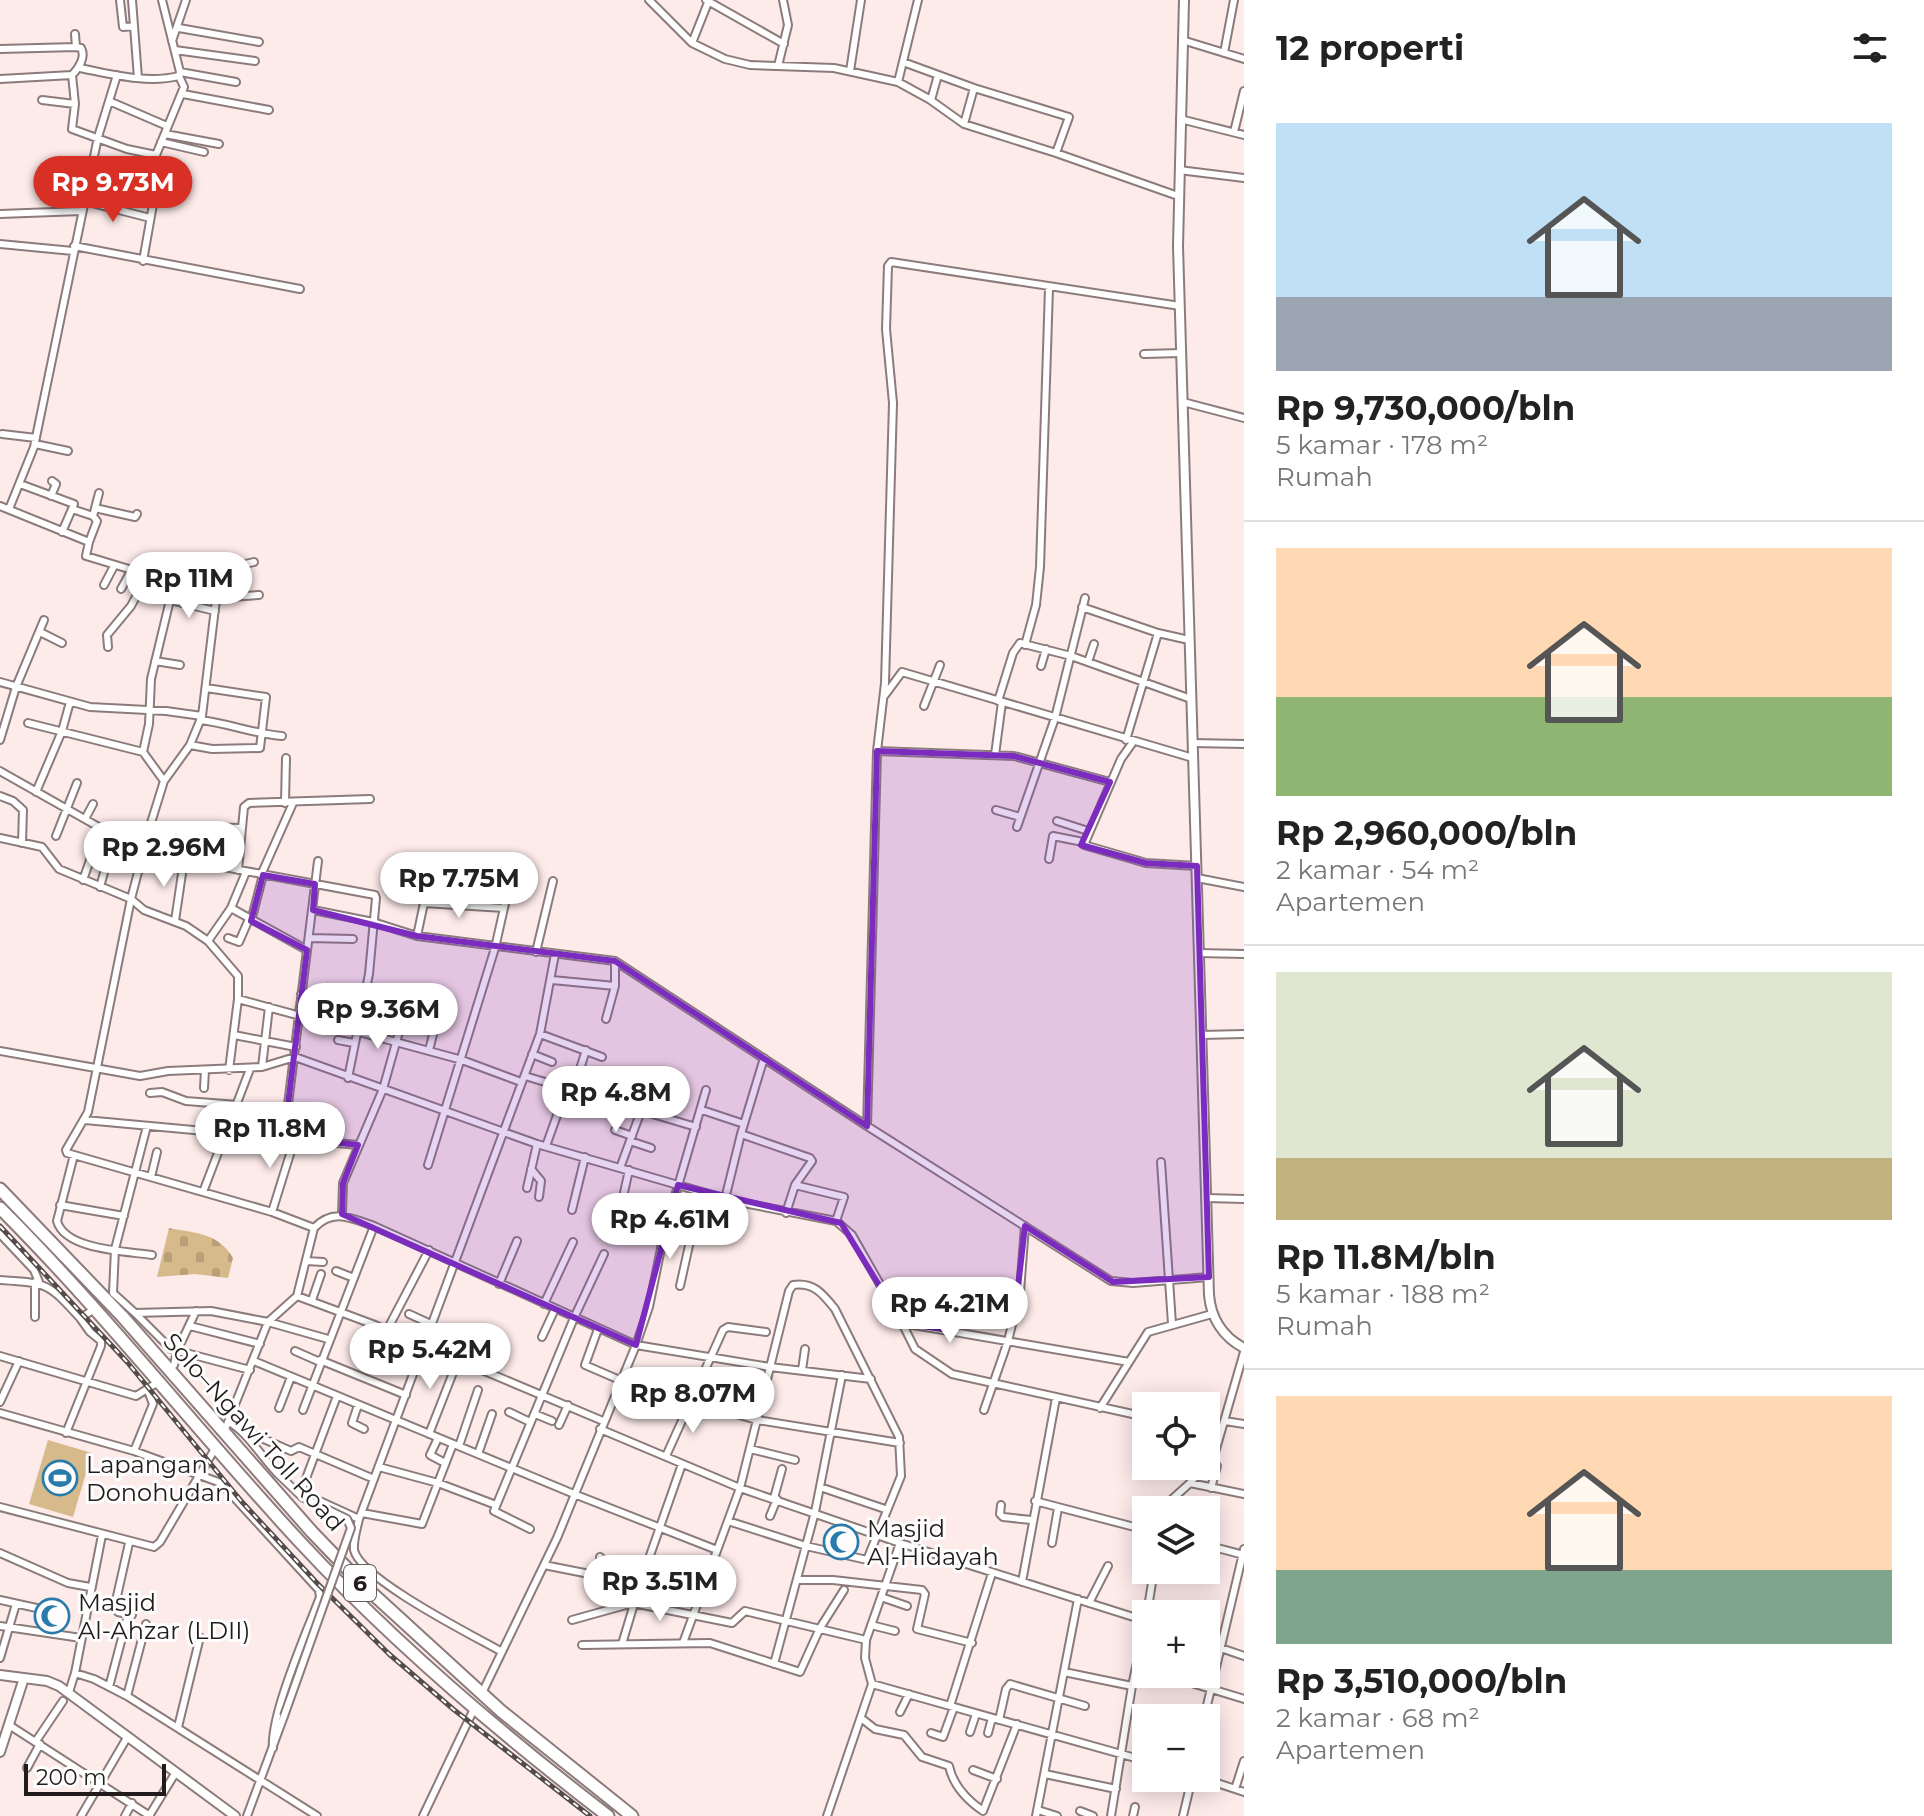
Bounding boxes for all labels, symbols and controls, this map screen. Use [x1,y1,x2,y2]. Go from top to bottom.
icon: filters [1848,26,1892,70]
text: 12 properti [1276,27,1464,69]
pin: Rp 9.73M [30,156,196,224]
text: Rp 9.73M [51,166,175,198]
icon: home [1512,175,1656,319]
text: Rp 9,730,000/bln [1276,387,1575,429]
text: 5 kamar · 178 m² [1276,429,1488,461]
text: Rumah [1276,461,1373,493]
pin: Rp 11M [124,552,254,620]
text: Rp 11M [144,562,234,594]
icon: home [1512,600,1656,744]
text: Rp 2,960,000/bln [1276,812,1577,854]
pin: Rp 2.96M [81,821,247,889]
text: Rp 2.96M [102,831,226,863]
pin: Rp 7.75M [376,852,542,920]
text: 2 kamar · 54 m² [1276,854,1479,886]
text: Rp 7.75M [398,862,520,894]
text: Apartemen [1276,886,1425,918]
pin: Rp 9.36M [295,983,461,1051]
text: Rp 9.36M [316,993,440,1025]
icon: home [1512,1024,1656,1168]
pin: Rp 4.8M [542,1066,690,1134]
text: Rp 4.8M [560,1076,672,1108]
pin: Rp 11.8M [187,1102,353,1170]
text: Rp 11.8M [213,1112,327,1144]
pin: Rp 4.61M [587,1193,753,1261]
text: Rp 4.61M [610,1203,730,1235]
text: Rp 11.8M/bln [1276,1236,1496,1278]
pin: Rp 4.21M [867,1277,1033,1345]
text: 5 kamar · 188 m² [1276,1278,1490,1310]
text: Rp 4.21M [890,1287,1010,1319]
text: Rumah [1276,1310,1373,1342]
pin: Rp 5.42M [347,1323,513,1391]
street label: Solo–Ngawi Toll Road [157,1327,351,1537]
text: Rp 5.42M [368,1333,492,1365]
pin: Rp 8.07M [610,1367,776,1435]
text: Rp 8.07M [630,1377,756,1409]
map controls [1132,1392,1220,1792]
button: locate [1132,1392,1220,1480]
icon: home [1512,1448,1656,1592]
place label: Lapangan Donohudan [86,1450,231,1507]
sports icon: Lapangan Donohudan [41,1459,79,1497]
button: layers [1132,1496,1220,1584]
place label: Masjid Al-Hidayah [867,1514,999,1571]
mosque icon: Masjid Al-Hidayah [822,1523,860,1561]
pin: Rp 3.51M [577,1555,743,1623]
road number: 6 [344,1565,376,1601]
text: Rp 3.51M [601,1565,719,1597]
place label: Masjid Al-Ahzar (LDII) [78,1588,251,1645]
mosque icon: Masjid Al-Ahzar (LDII) [33,1597,71,1635]
button: + [1132,1600,1220,1688]
text: Rp 3,510,000/bln [1276,1660,1567,1702]
text: 2 kamar · 68 m² [1276,1702,1480,1734]
button: − [1132,1704,1220,1792]
text: Apartemen [1276,1734,1425,1766]
scale bar [24,1760,166,1796]
text: 200 m [36,1764,107,1791]

